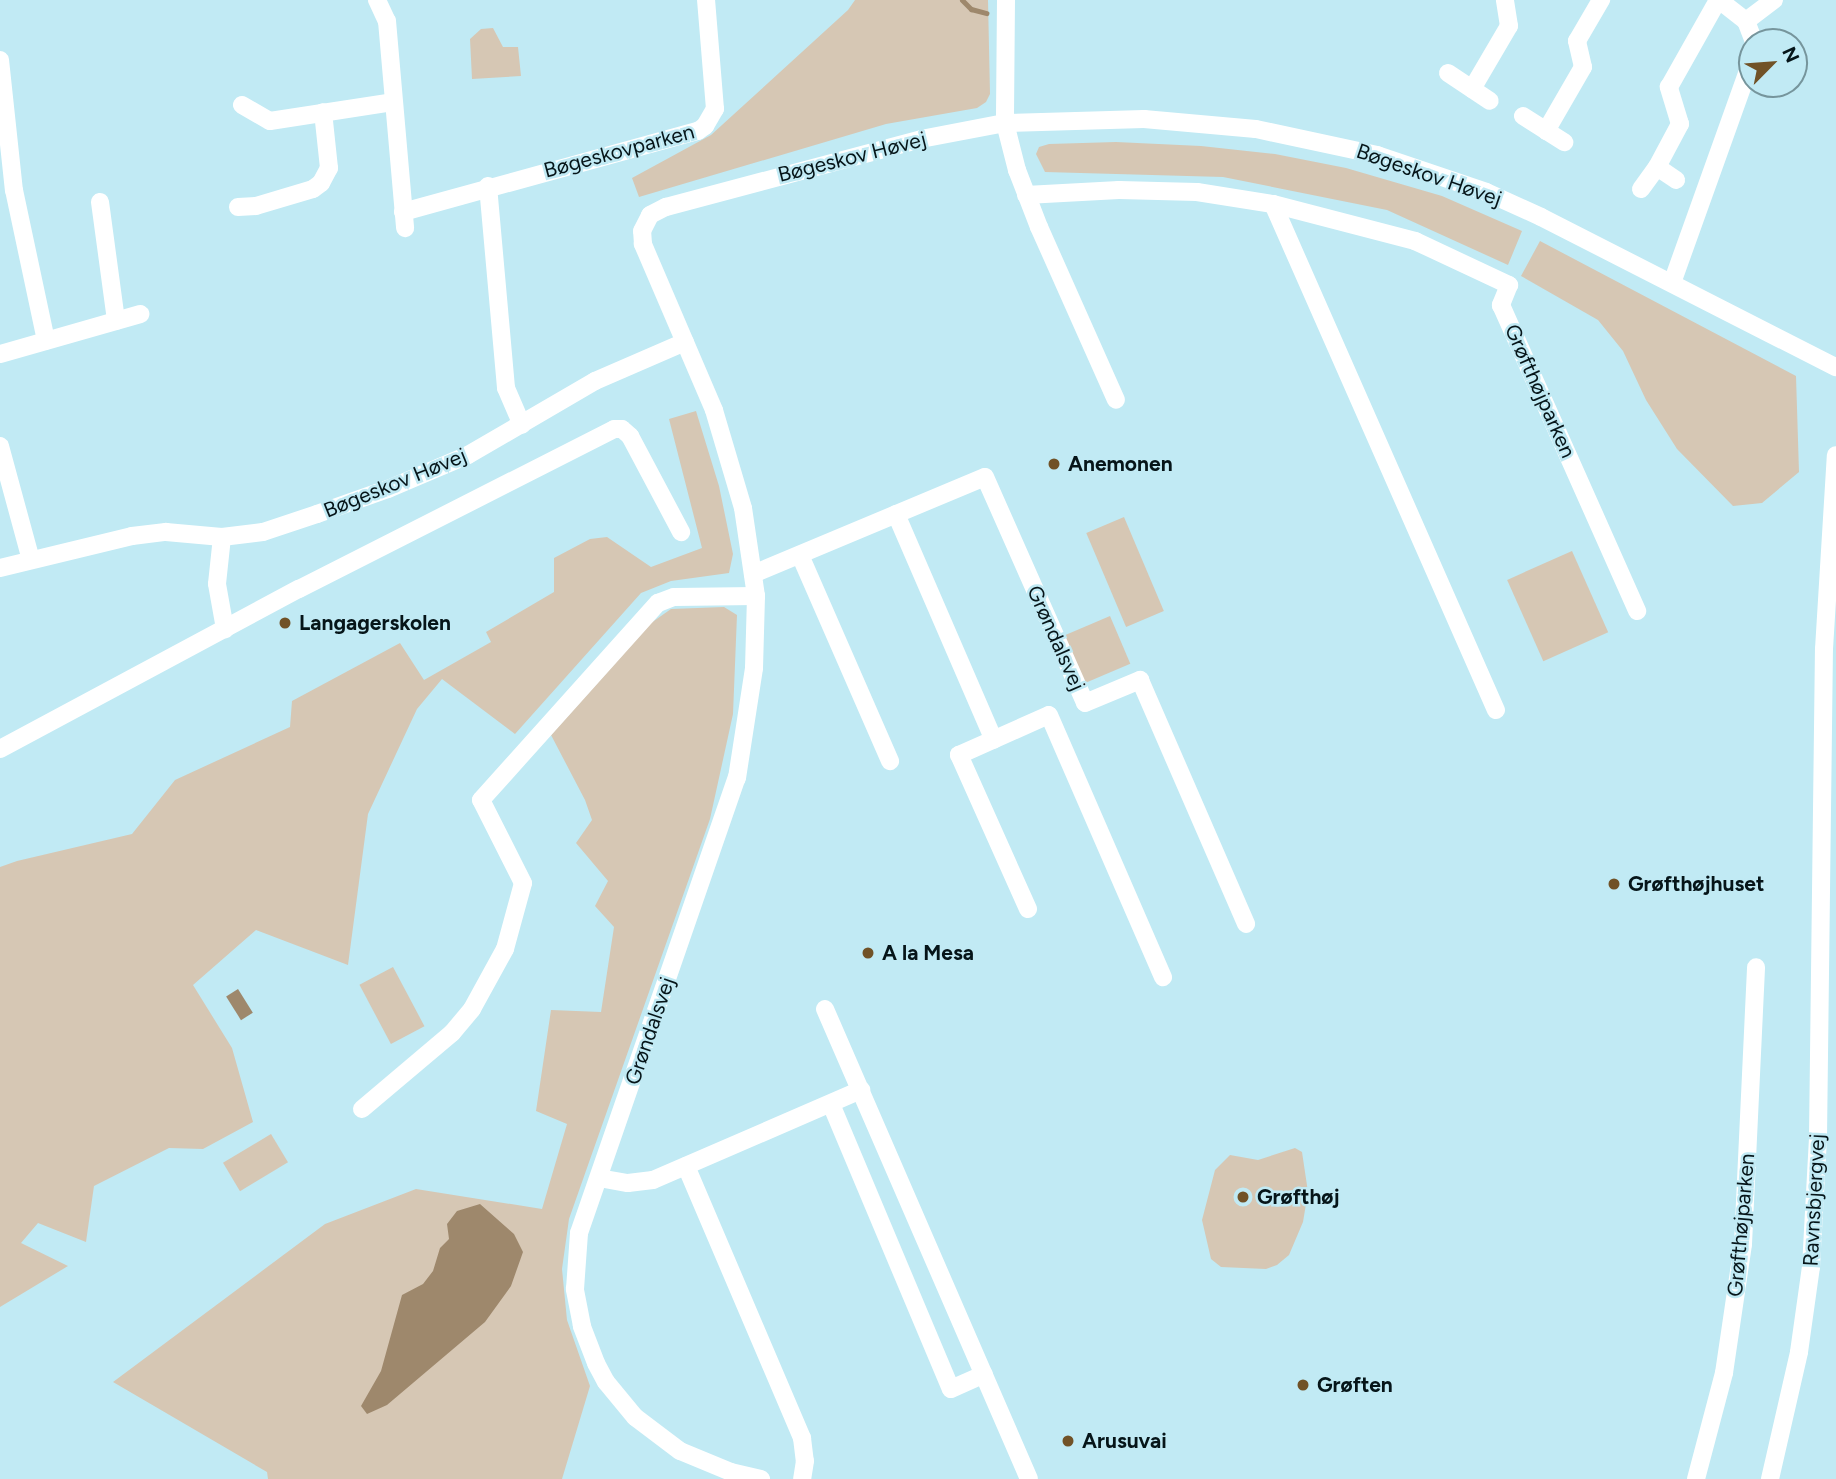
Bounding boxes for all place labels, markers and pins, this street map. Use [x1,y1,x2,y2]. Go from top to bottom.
place label: Anemonen [1068,451,1173,477]
marker: Anemonen [1046,456,1062,472]
place label: Langagerskolen [299,610,451,636]
marker: Langagerskolen [277,615,293,631]
place label: Grøfthøjhuset [1628,871,1764,897]
marker: Grøfthøjhuset [1606,876,1622,892]
place label: A la Mesa [882,940,974,966]
marker: A la Mesa [860,945,876,961]
place label: Grøfthøj [1257,1184,1340,1210]
marker: Grøfthøj [1235,1189,1251,1205]
place label: Grøften [1317,1372,1393,1398]
marker: Grøften [1295,1377,1311,1393]
place label: Arusuvai [1082,1428,1167,1454]
marker: Arusuvai [1060,1433,1076,1449]

